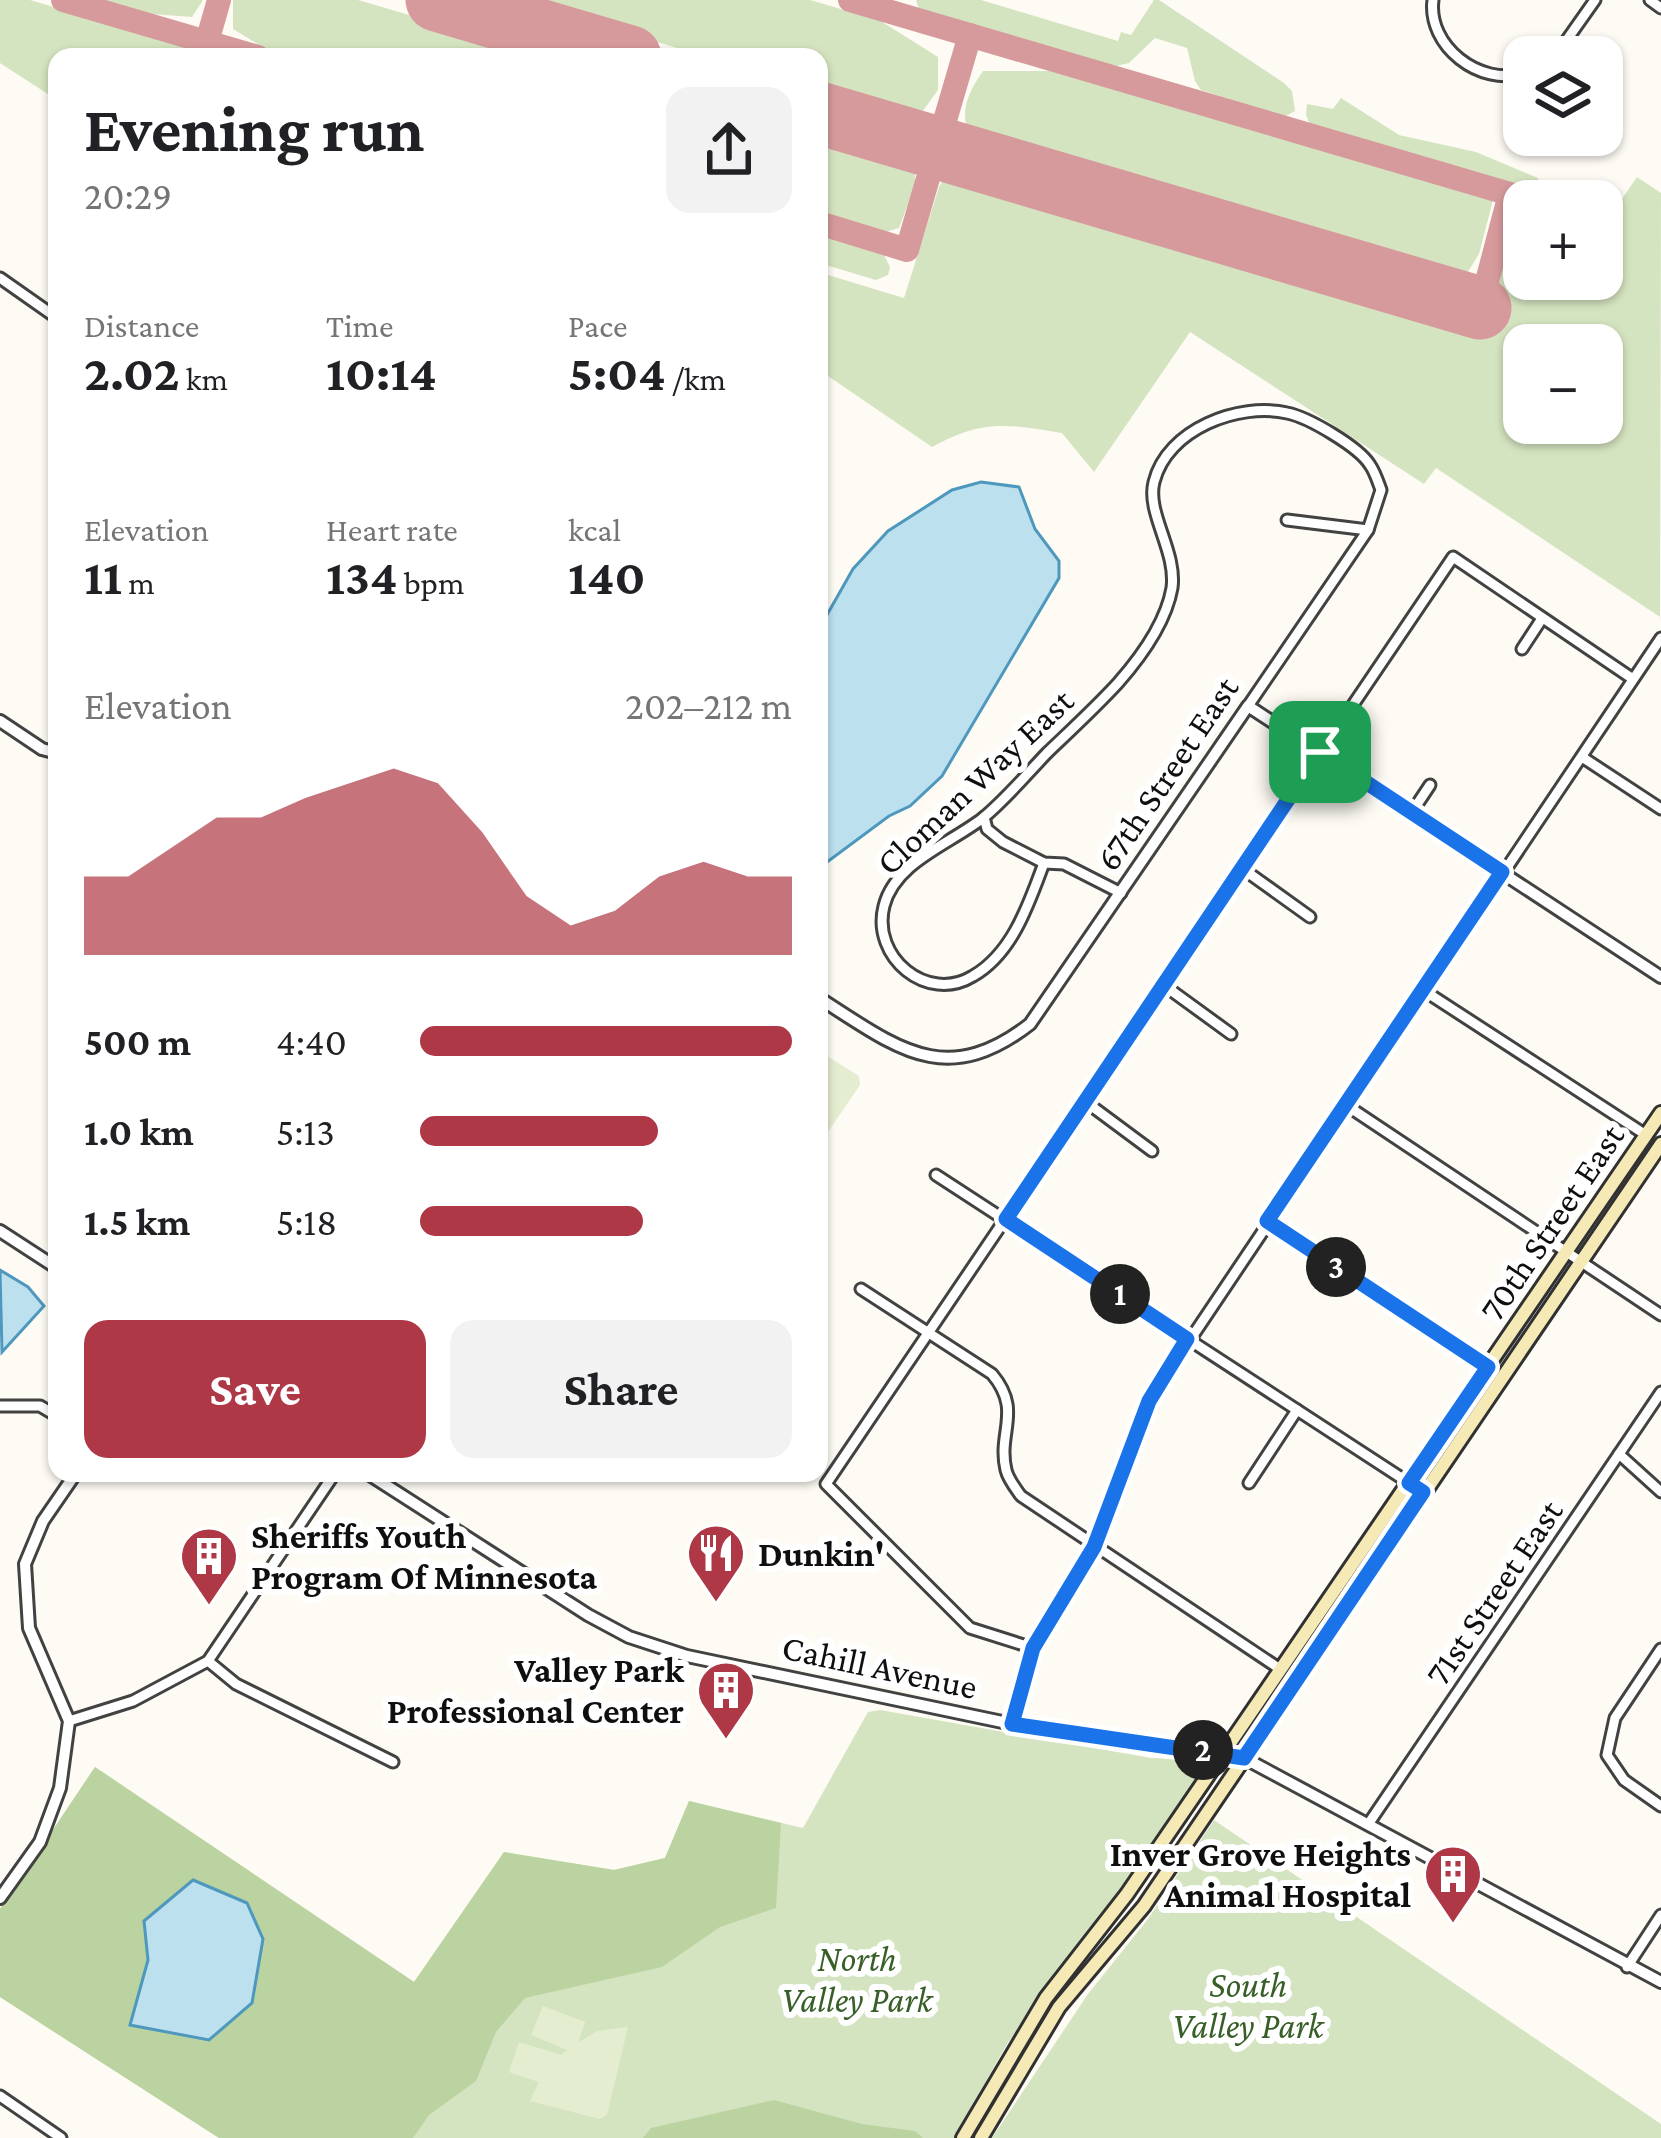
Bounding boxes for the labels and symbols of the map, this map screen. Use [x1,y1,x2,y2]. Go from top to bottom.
street label: 67th Street East [1087,668,1247,878]
street label: Cloman Way East [868,680,1082,883]
pin [1269,701,1371,803]
street label: 70th Street East [1472,1116,1633,1328]
pin: 3 [1306,1237,1366,1297]
pin: 1 [1090,1264,1150,1324]
street label: 71st Street East [1417,1491,1571,1693]
place label: Sheriffs Youth Program Of Minnesota [251,1516,597,1597]
restaurant icon: Dunkin' [685,1522,747,1604]
building icon: Sheriffs Youth Program Of Minnesota [178,1525,240,1607]
place label: Dunkin' [758,1534,885,1574]
street label: Cahill Avenue [779,1627,981,1707]
place label: Valley Park Professional Center [387,1650,684,1731]
building icon: Valley Park Professional Center [695,1659,757,1741]
pin: 2 [1173,1720,1233,1780]
place label: Inver Grove Heights Animal Hospital [1110,1834,1411,1915]
building icon: Inver Grove Heights Animal Hospital [1422,1843,1484,1925]
park label: North Valley Park [781,1939,934,2020]
park label: South Valley Park [1172,1965,1325,2046]

